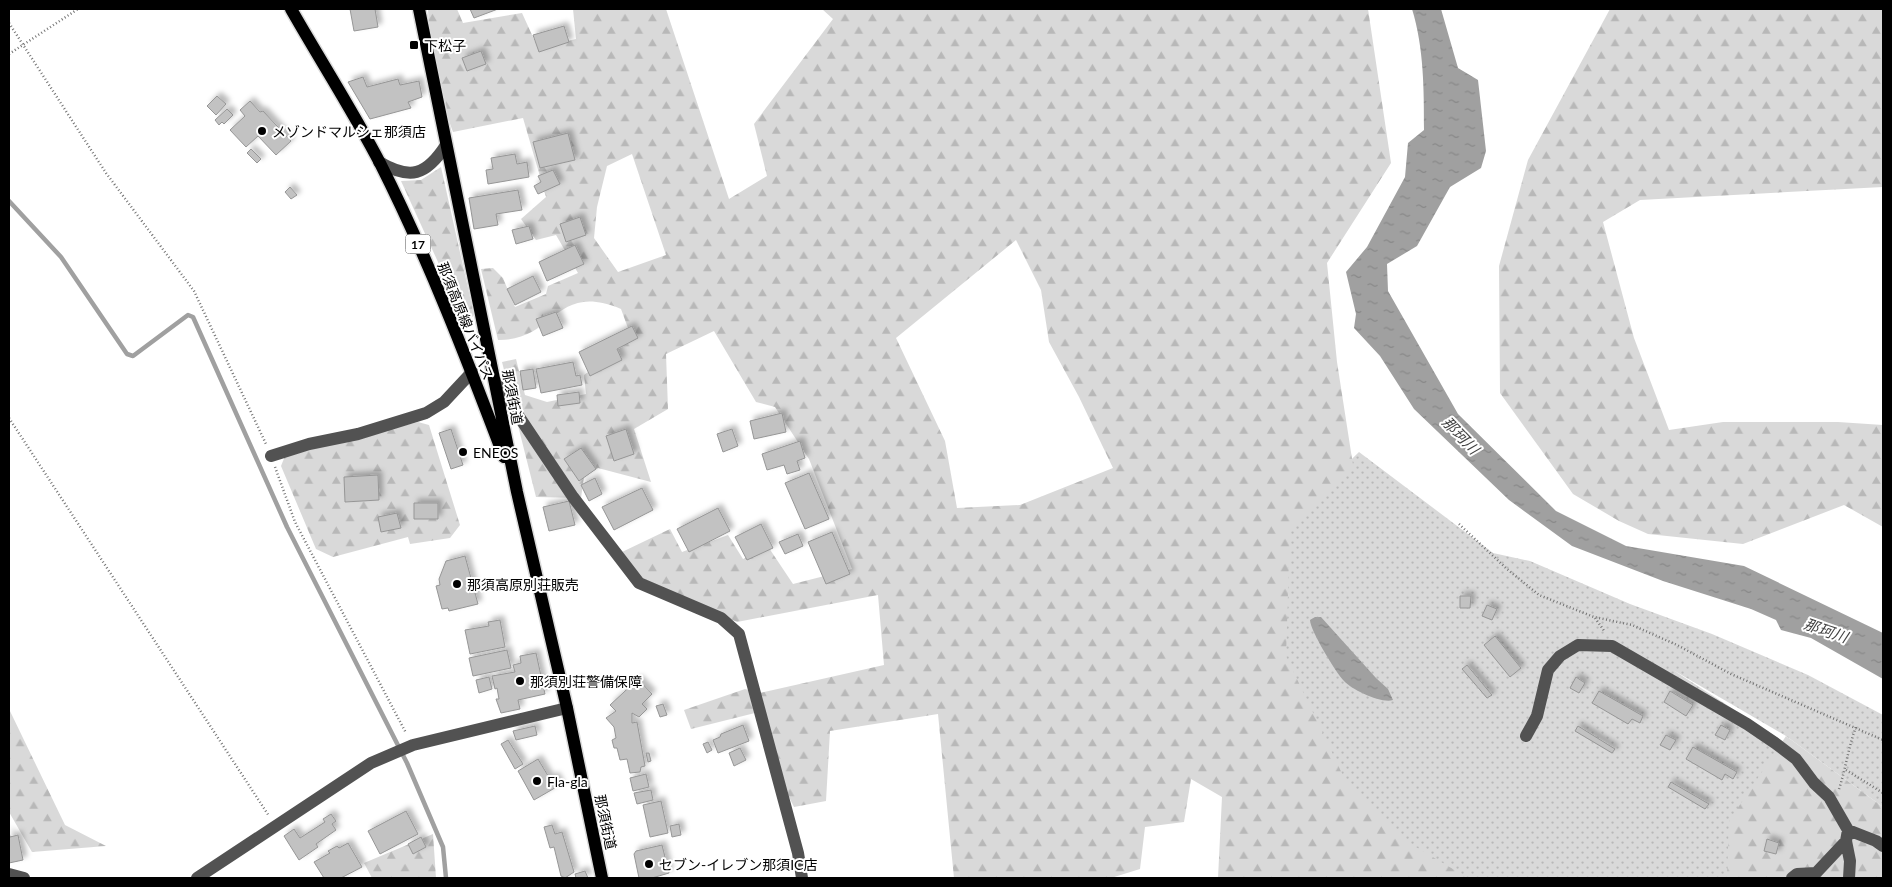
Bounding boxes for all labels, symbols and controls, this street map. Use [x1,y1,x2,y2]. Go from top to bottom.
place label: 下松子 [424,37,466,54]
marker: 下松子 [408,39,420,51]
place label: メゾンドマルシェ那須店 [272,123,426,140]
marker: メゾンドマルシェ那須店 [256,125,268,137]
road number: 17 [406,234,430,253]
street label: 那須高原線バイパス [435,260,497,382]
street label: 那須街道 [499,368,527,426]
water label: 那珂川 [1439,413,1484,459]
place label: ENEOS [473,444,518,461]
marker: ENEOS [457,446,469,458]
place label: 那須高原別荘販売 [467,576,579,593]
marker: 那須高原別荘販売 [451,578,463,590]
water label: 那珂川 [1802,614,1852,646]
place label: 那須別荘警備保障 [530,673,642,690]
marker: 那須別荘警備保障 [514,675,526,687]
place label: Fla-gla [547,773,588,790]
marker: Fla-gla [531,775,543,787]
street label: 那須街道 [592,793,620,851]
place label: セブン-イレブン那須IC店 [659,856,817,873]
marker: セブン-イレブン那須IC店 [643,858,655,870]

